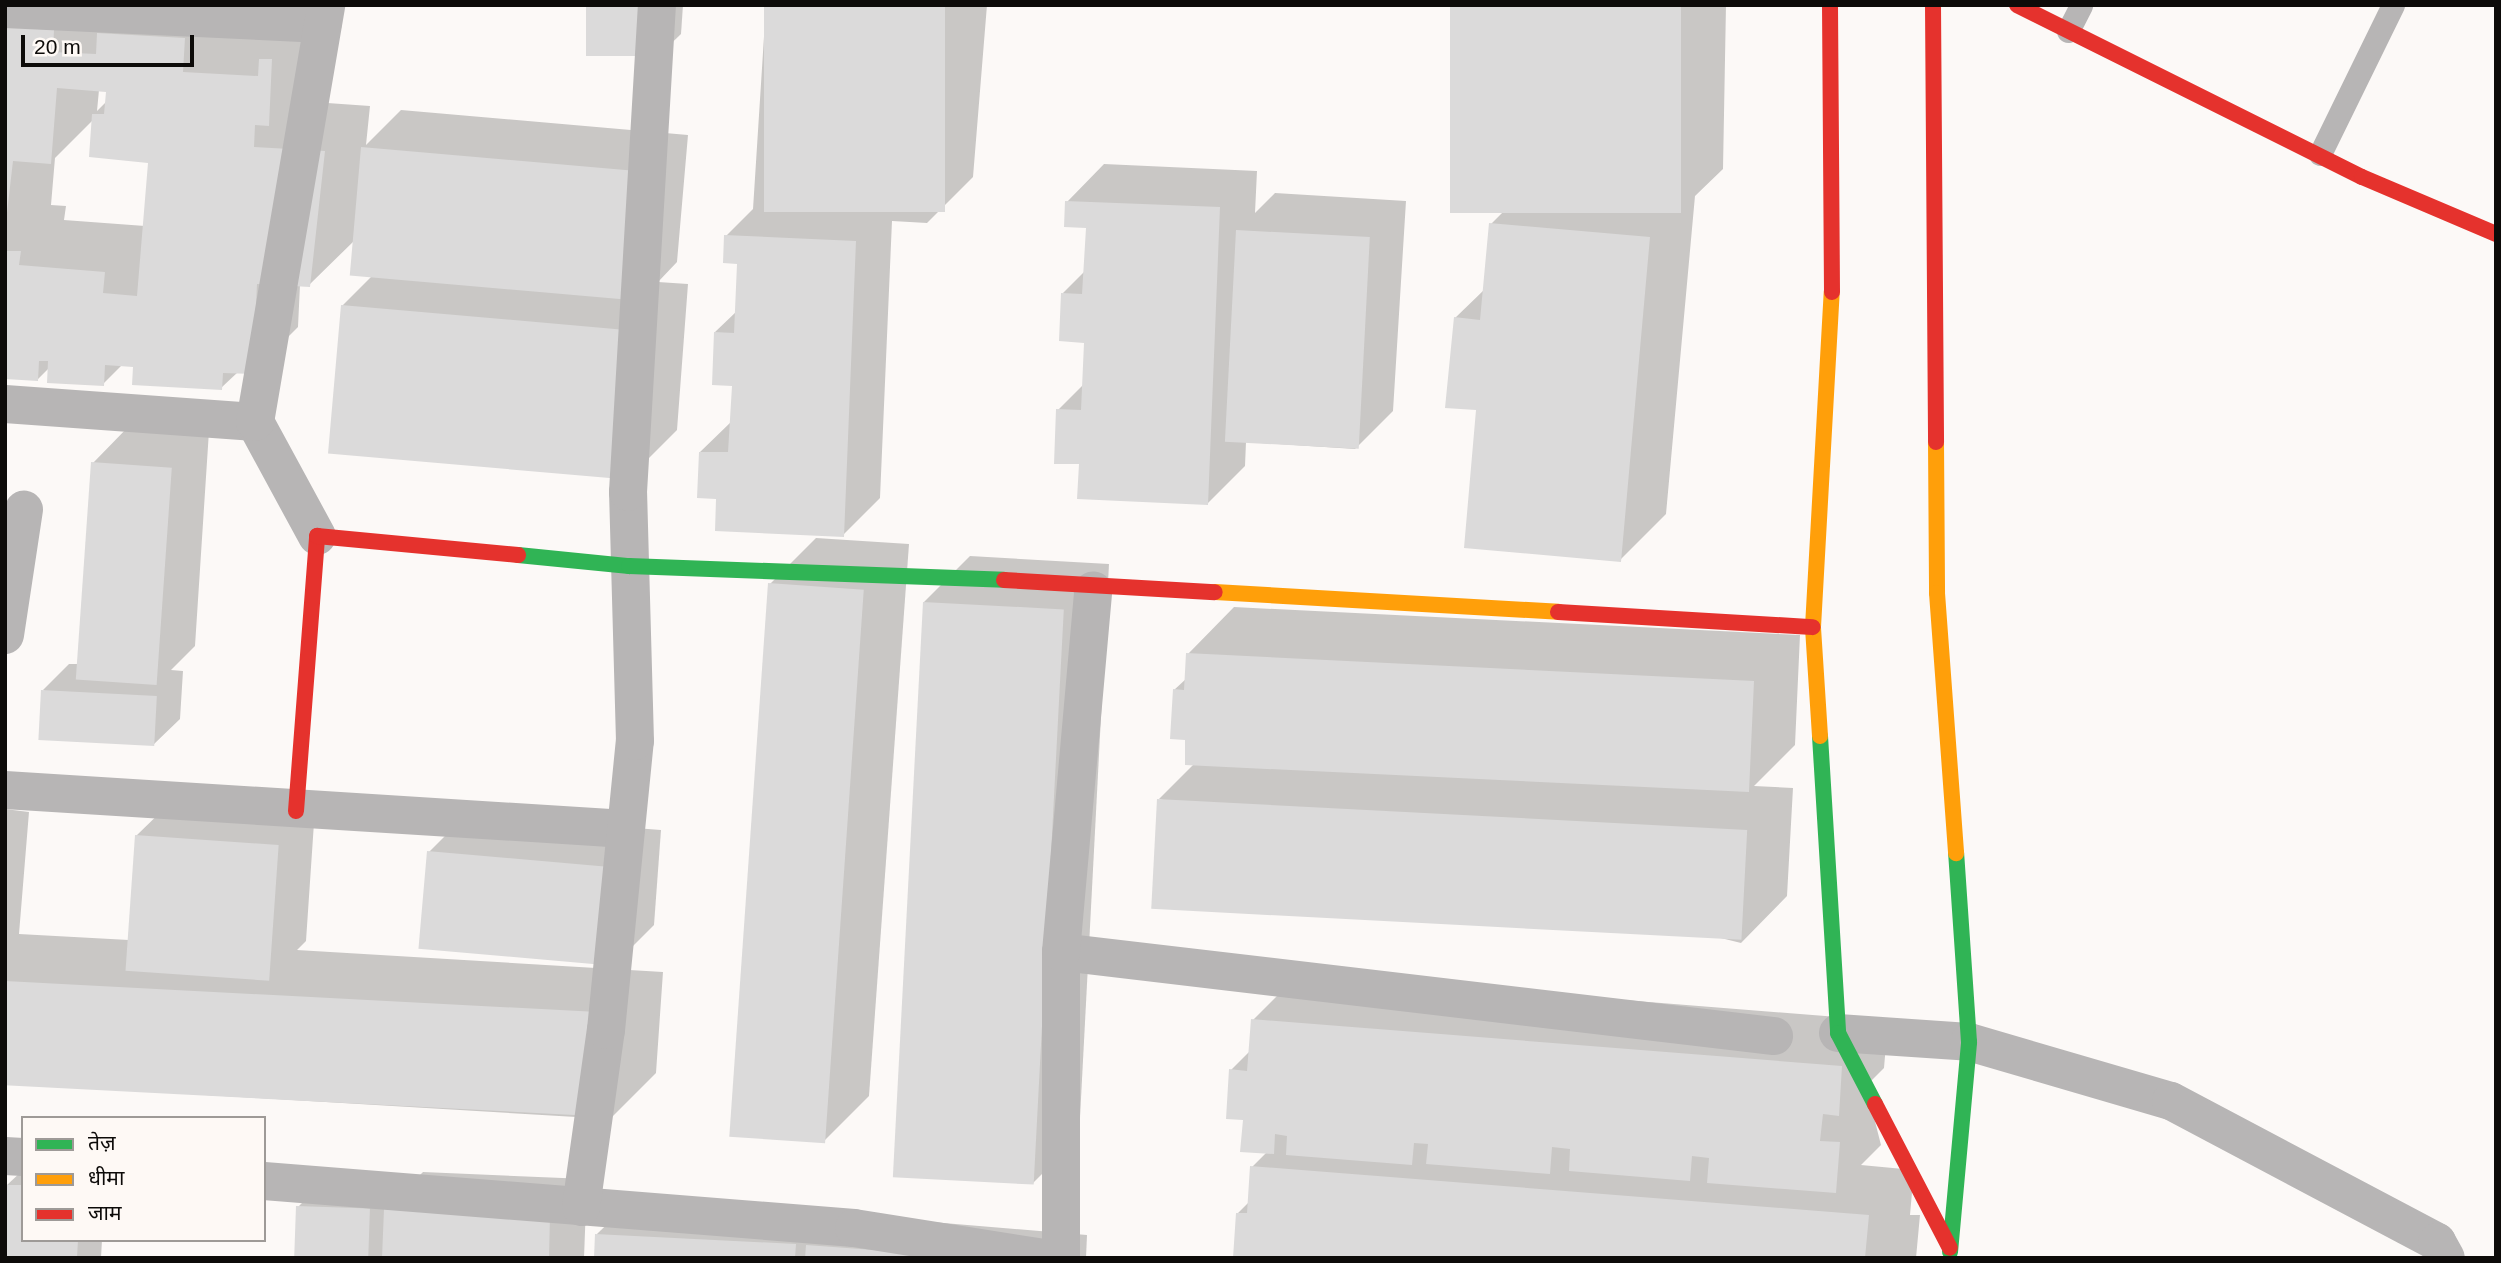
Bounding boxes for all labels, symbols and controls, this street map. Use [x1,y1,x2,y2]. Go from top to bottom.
scale bar [24,21,198,65]
text: 20 m [34,35,81,58]
legend [21,1116,266,1242]
text: तेज़ [88,1131,116,1154]
text: धीमा [88,1166,124,1189]
text: जाम [88,1201,122,1224]

